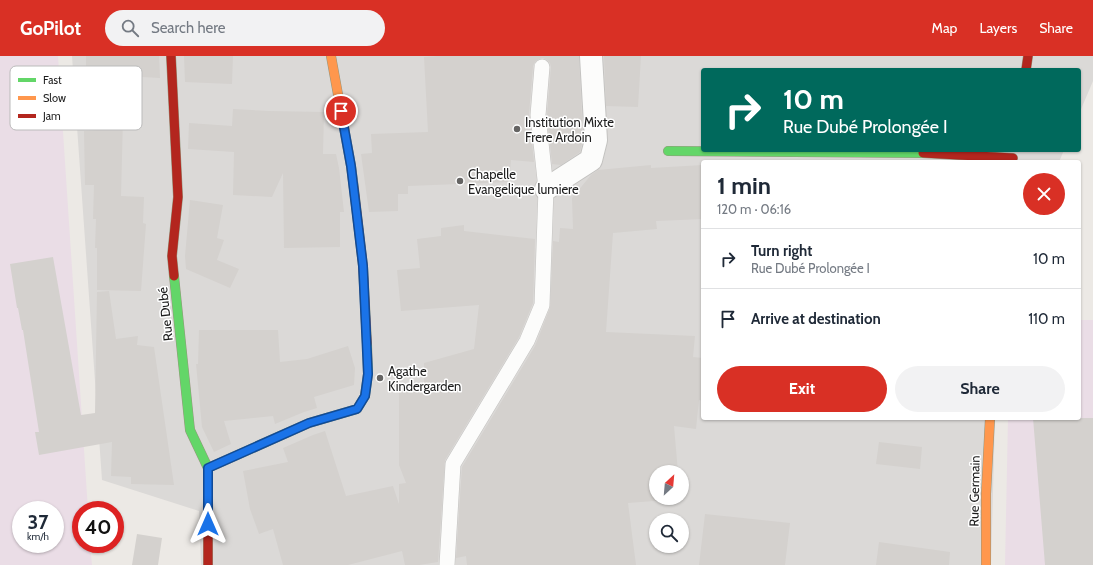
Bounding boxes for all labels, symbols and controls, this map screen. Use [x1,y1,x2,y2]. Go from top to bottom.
search box [105,10,385,46]
text: GoPilot [20,17,81,40]
icon: search [119,17,141,39]
text: Search here [151,19,225,37]
text: Map [932,19,957,37]
text: Layers [979,19,1017,37]
text: Share [1039,19,1073,37]
legend [10,66,142,130]
text: Fast [43,73,62,87]
text: 10 m [783,82,844,116]
icon: right [717,84,769,136]
text: Slow [43,91,66,105]
pin [324,94,358,128]
icon: arrive [330,100,352,122]
text: Jam [42,109,61,123]
place label: Institution Mixte Frere Ardoin [525,114,614,145]
text: Rue Dubé Prolongée I [783,116,948,138]
marker: Institution Mixte Frere Ardoin [512,124,522,134]
place label: Chapelle Evangelique lumiere [468,166,579,197]
text: 1 min [717,171,771,200]
button: close [1023,173,1065,215]
marker: Chapelle Evangelique lumiere [455,176,465,186]
text: 120 m · 06:16 [717,201,791,217]
text: Turn right [751,242,812,260]
icon: right [717,248,739,270]
text: 10 m [1033,250,1065,268]
text: Rue Dubé Prolongée I [751,260,870,276]
street label: Rue Dubé [154,286,176,342]
icon: arrive [717,308,739,330]
text: Arrive at destination [751,310,881,328]
text: 110 m [1028,310,1065,328]
place label: Agathe Kindergarden [388,363,461,394]
button: Exit [717,366,887,412]
button: Share [895,366,1065,412]
marker: Agathe Kindergarden [375,373,385,383]
street label: Rue Germain [965,455,983,527]
north arrow [649,465,689,505]
map controls [649,465,689,553]
speed limit sign: 40 [72,501,124,553]
position arrow [187,503,229,545]
text: 37 [28,510,48,534]
button: search [649,513,689,553]
text: km/h [27,530,49,543]

